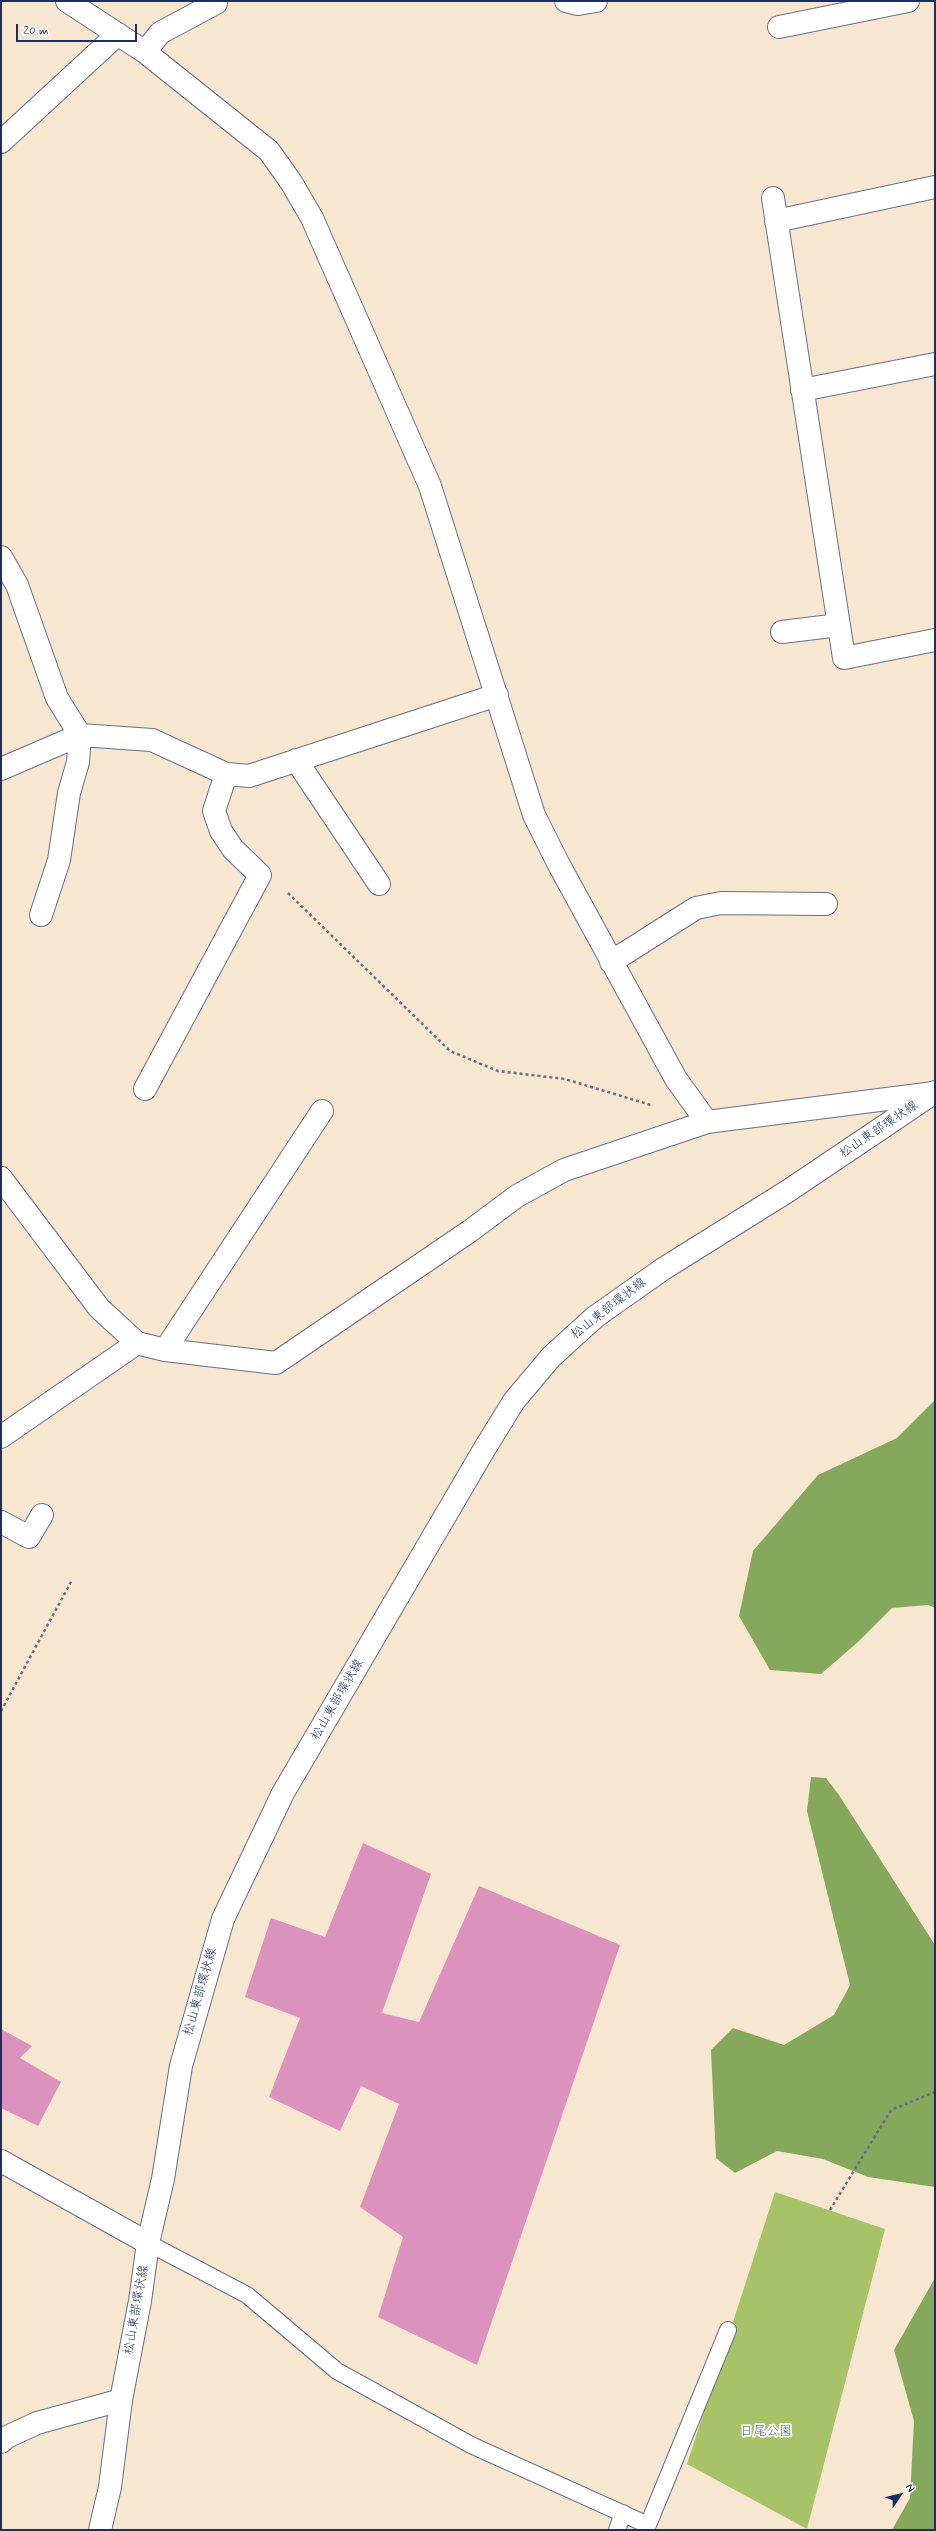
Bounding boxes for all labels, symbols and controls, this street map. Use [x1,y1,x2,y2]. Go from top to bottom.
scale bar [18,16,139,42]
text: 20 m [23,23,49,39]
street label: 松山東部環状線 [837,1098,921,1162]
street label: 松山東部環状線 [568,1275,650,1343]
street label: 松山東部環状線 [308,1657,368,1743]
street label: 松山東部環状線 [181,1946,221,2038]
street label: 松山東部環状線 [121,2264,153,2356]
park label: 日尾公園 [740,2424,792,2440]
north arrow [880,2475,920,2515]
text: N [902,2481,918,2495]

